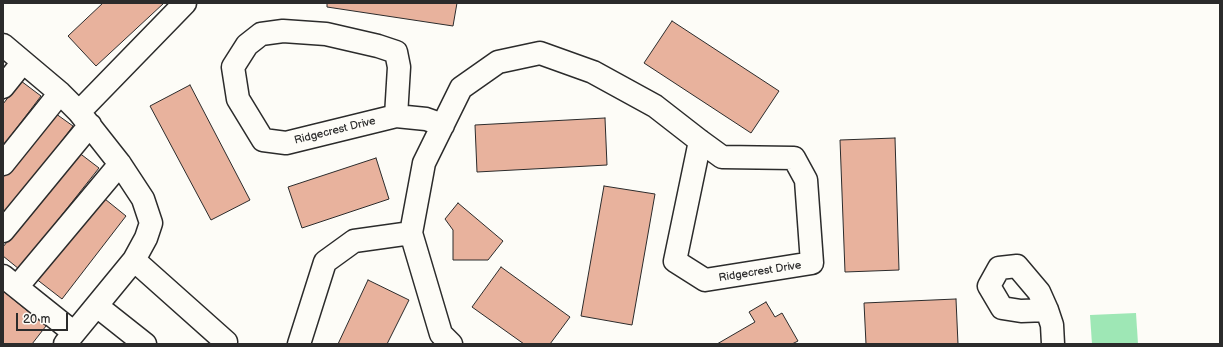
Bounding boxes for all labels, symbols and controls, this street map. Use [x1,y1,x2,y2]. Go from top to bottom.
street label: Ridgecrest Drive [293,115,377,147]
street label: Ridgecrest Drive [718,259,802,285]
scale bar [18,305,70,331]
text: 20 m [23,312,50,327]

